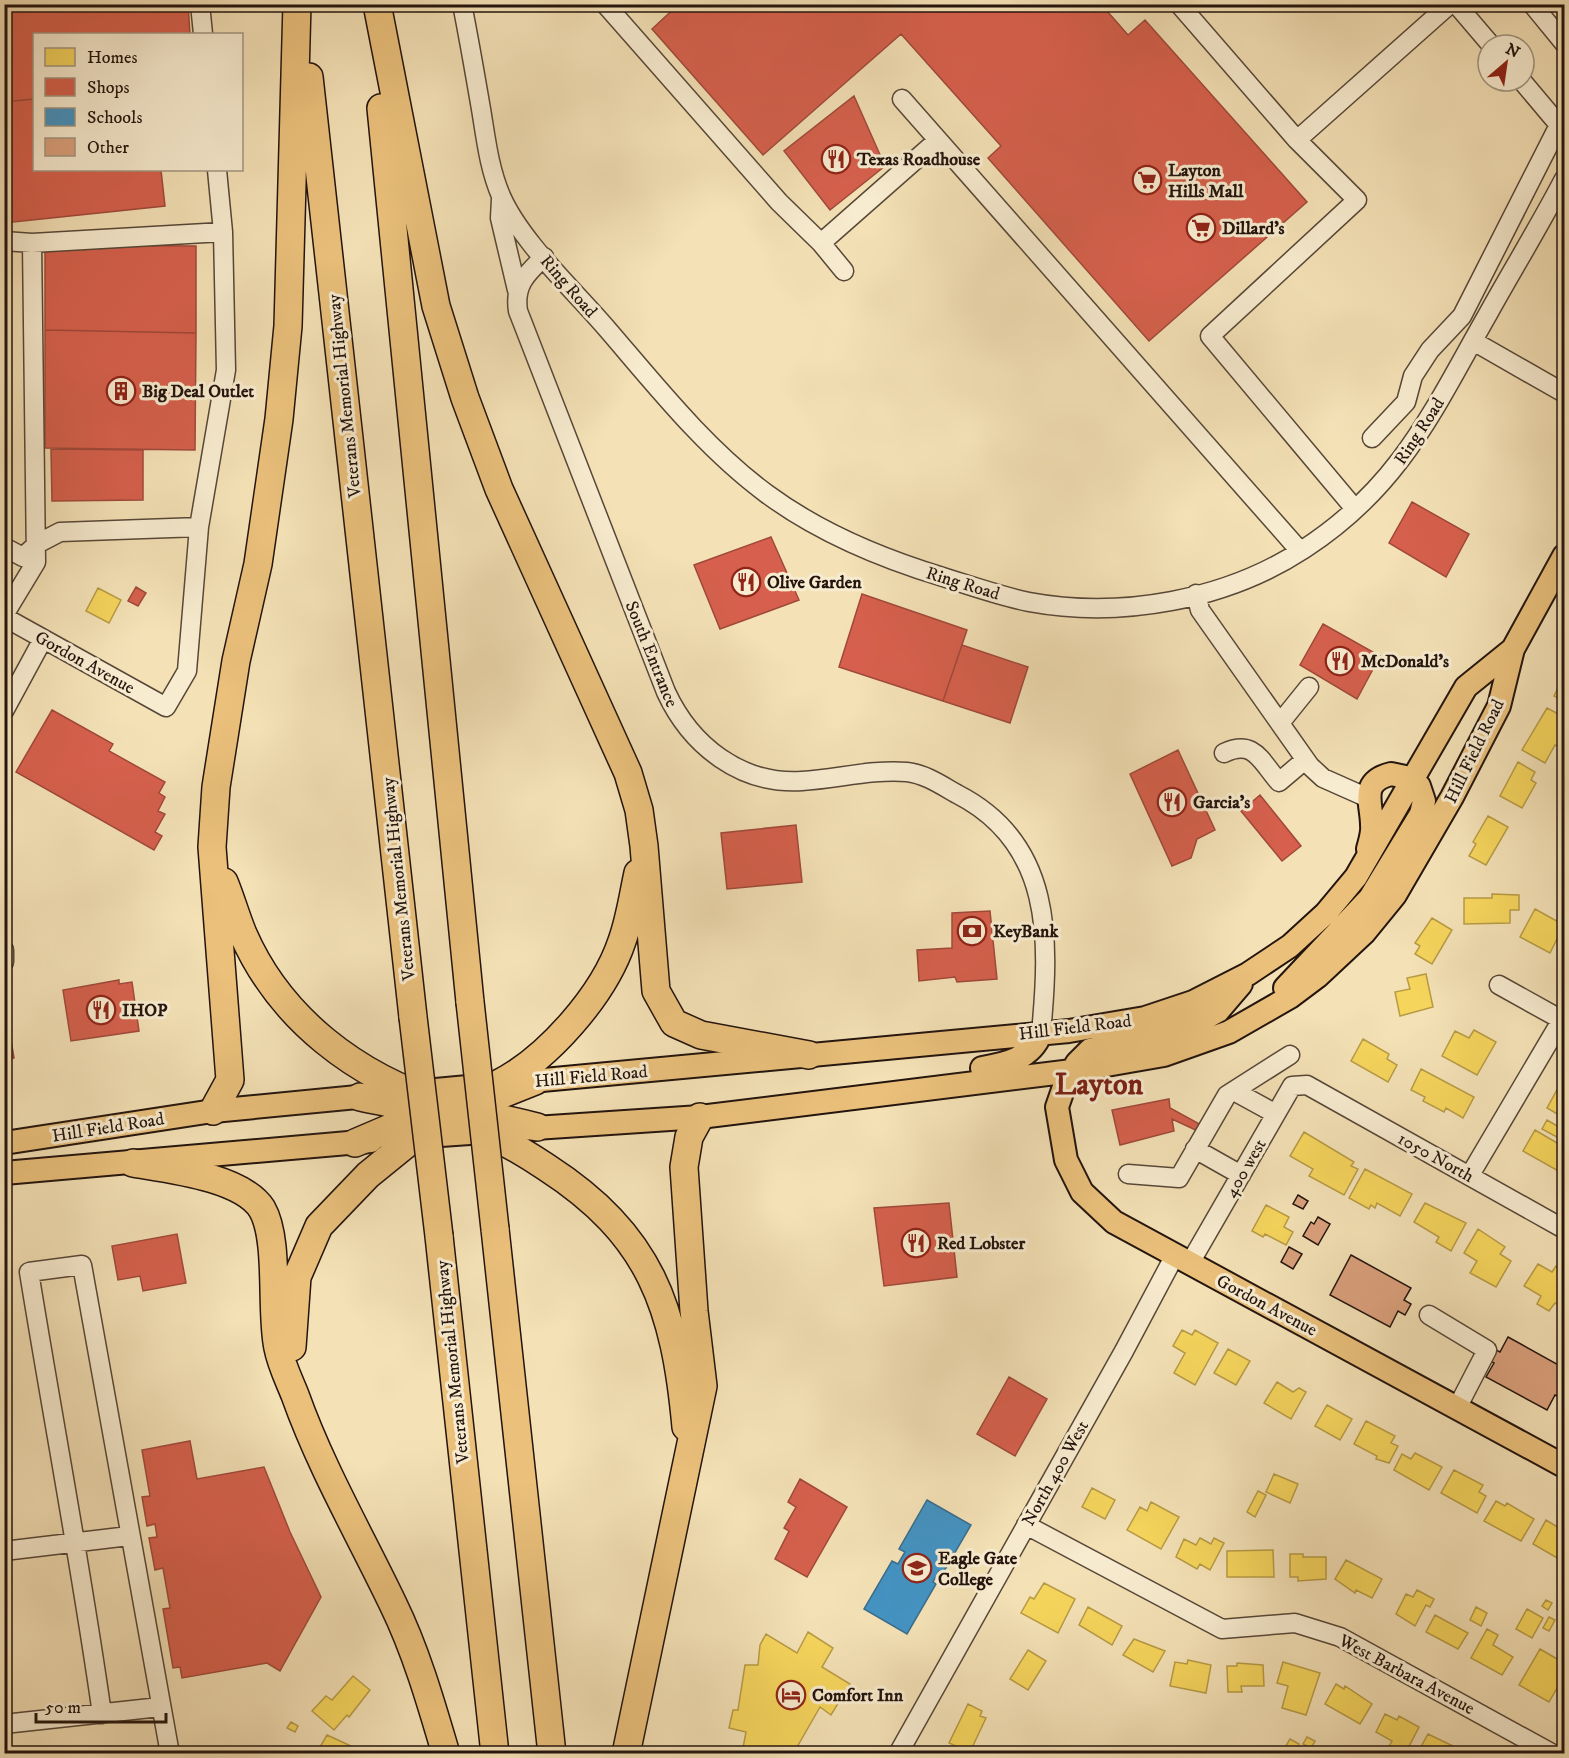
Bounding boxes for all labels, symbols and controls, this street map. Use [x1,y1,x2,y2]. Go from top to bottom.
legend [33,33,243,171]
north arrow [1476,33,1536,93]
text: N [1502,39,1523,63]
text: Homes [87,47,138,69]
text: Shops [87,77,130,99]
text: Schools [87,107,142,129]
text: Other [87,137,129,159]
restaurant icon: Texas Roadhouse [820,143,852,175]
place label: Texas Roadhouse [856,149,981,171]
place label: Layton Hills Mall [1168,160,1244,203]
supermarket icon: Layton Hills Mall [1131,164,1163,196]
supermarket icon: Dillard's [1185,212,1217,244]
place label: Dillard's [1222,218,1285,240]
street label: Ring Road [535,251,601,323]
street label: Veterans Memorial Highway [323,293,367,500]
building icon: Big Deal Outlet [105,375,137,407]
place label: Big Deal Outlet [142,381,254,403]
street label: Ring Road [1390,394,1450,469]
street label: Ring Road [923,562,1002,606]
restaurant icon: Olive Garden [730,566,762,598]
place label: Olive Garden [767,572,862,594]
street label: South Entrance [620,598,682,711]
street label: Gordon Avenue [31,626,138,699]
restaurant icon: McDonald's [1324,645,1356,677]
place label: McDonald's [1361,651,1449,673]
street label: Hill Field Road [1440,696,1510,807]
street label: Veterans Memorial Highway [377,776,421,983]
restaurant icon: Garcia's [1156,786,1188,818]
place label: Garcia's [1193,792,1250,814]
bank icon: KeyBank [956,915,988,947]
place label: KeyBank [993,921,1060,943]
restaurant icon: IHOP [85,994,117,1026]
place label: IHOP [122,1000,168,1022]
street label: Hill Field Road [1018,1010,1133,1046]
street label: Hill Field Road [534,1061,648,1093]
district label: Layton [1055,1067,1143,1104]
street label: Hill Field Road [51,1108,166,1148]
street label: 1050 North [1394,1128,1478,1188]
street label: 400 west [1220,1135,1272,1202]
restaurant icon: Red Lobster [900,1227,932,1259]
place label: Red Lobster [937,1233,1026,1255]
street label: Veterans Memorial Highway [431,1259,475,1466]
street label: Gordon Avenue [1212,1270,1321,1342]
street label: North 400 West [1018,1417,1094,1530]
place label: Eagle Gate College [938,1548,1018,1591]
school or university icon: Eagle Gate College [901,1552,933,1584]
street label: West Barbara Avenue [1334,1629,1478,1720]
hotel icon: Comfort Inn [775,1679,807,1711]
place label: Comfort Inn [812,1685,904,1707]
scale bar [36,1686,166,1724]
text: 50 m [45,1697,81,1719]

